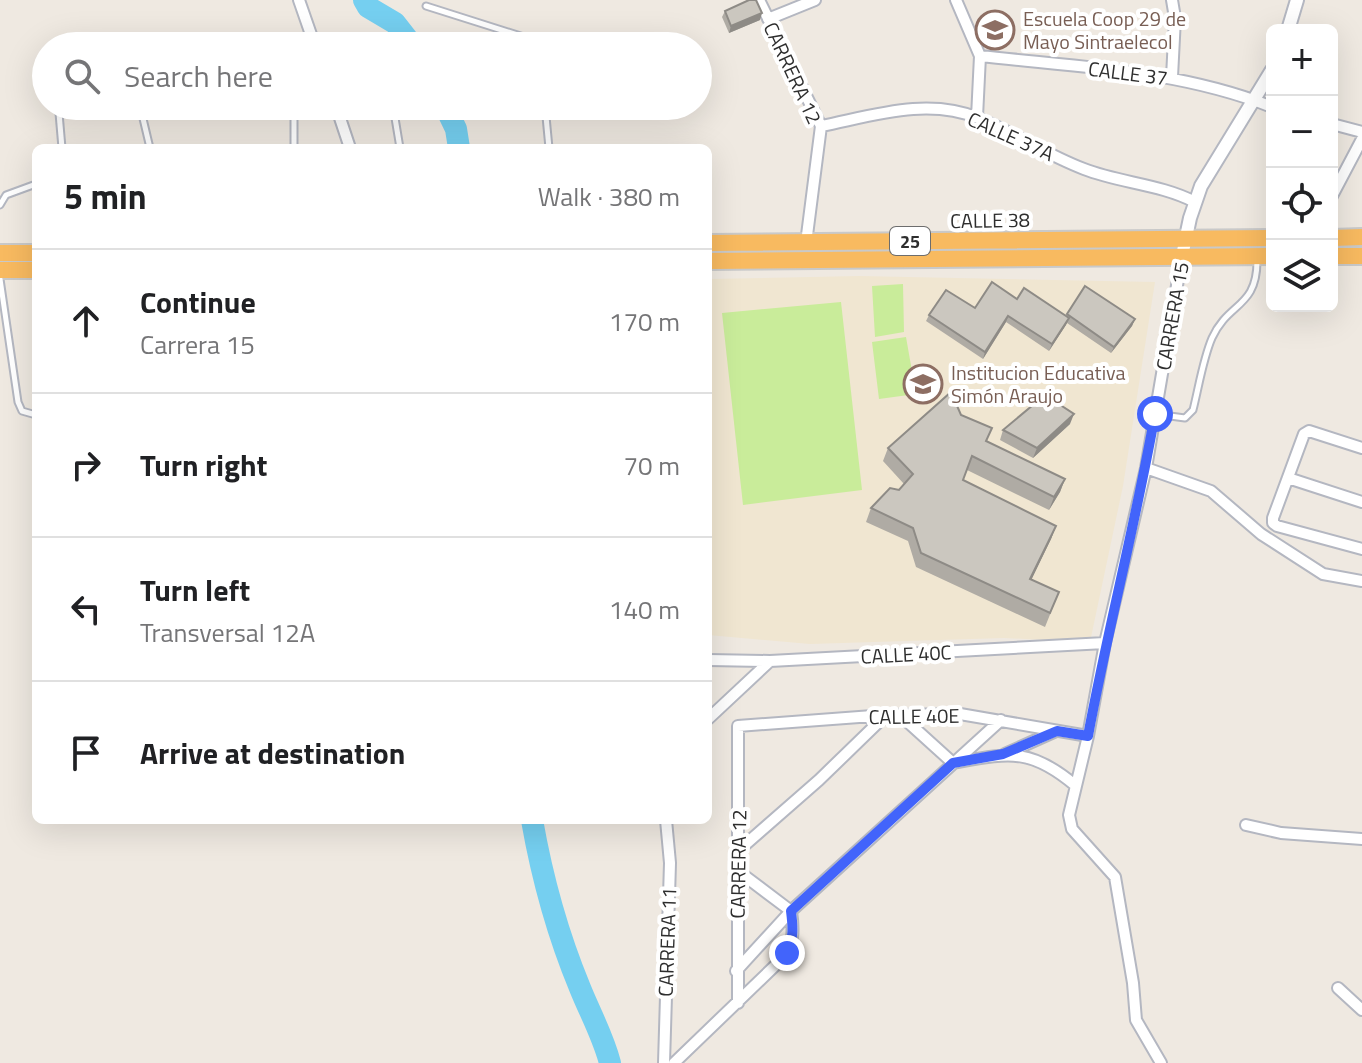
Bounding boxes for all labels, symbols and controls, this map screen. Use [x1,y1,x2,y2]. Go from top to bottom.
place label: Escuela Coop 29 de Mayo Sintraelecol [1023,3,1186,57]
school or university icon: Escuela Coop 29 de Mayo Sintraelecol [974,9,1016,51]
street label: CARRERA 12 [756,17,830,129]
map controls [1266,24,1338,312]
button: + [1266,24,1338,96]
search box [32,32,712,120]
text: Search here [124,53,273,99]
street label: CALLE 37 [1086,53,1170,93]
icon: search [60,54,104,98]
button: − [1266,96,1338,168]
street label: CALLE 37A [963,103,1059,169]
button: locate [1266,168,1338,240]
text: 5 min [64,170,147,222]
text: Walk · 380 m [538,177,680,216]
street label: CALLE 38 [950,204,1030,236]
road number: 25 [890,227,930,255]
button: layers [1266,240,1338,312]
street label: CARRERA 15 [1147,259,1197,373]
text: Continue [140,279,256,325]
icon: ahead [64,299,108,343]
text: 170 m [609,302,680,341]
text: Carrera 15 [140,325,255,364]
place label: Institucion Educativa Simón Araujo [951,357,1126,411]
school or university icon: Institucion Educativa Simón Araujo [902,363,944,405]
route start [1137,396,1173,432]
text: Turn right [140,442,268,488]
icon: right [64,443,108,487]
text: 70 m [623,446,680,485]
text: Turn left [140,567,250,613]
icon: left [64,587,108,631]
text: 140 m [609,590,680,629]
text: Transversal 12A [140,613,315,652]
street label: CALLE 40C [860,636,952,672]
street label: CALLE 40E [868,700,960,732]
text: Arrive at destination [140,730,405,776]
icon: arrive [64,731,108,775]
street label: CARRERA 12 [722,809,754,919]
street label: CARRERA 11 [650,887,684,997]
route end [769,935,805,971]

